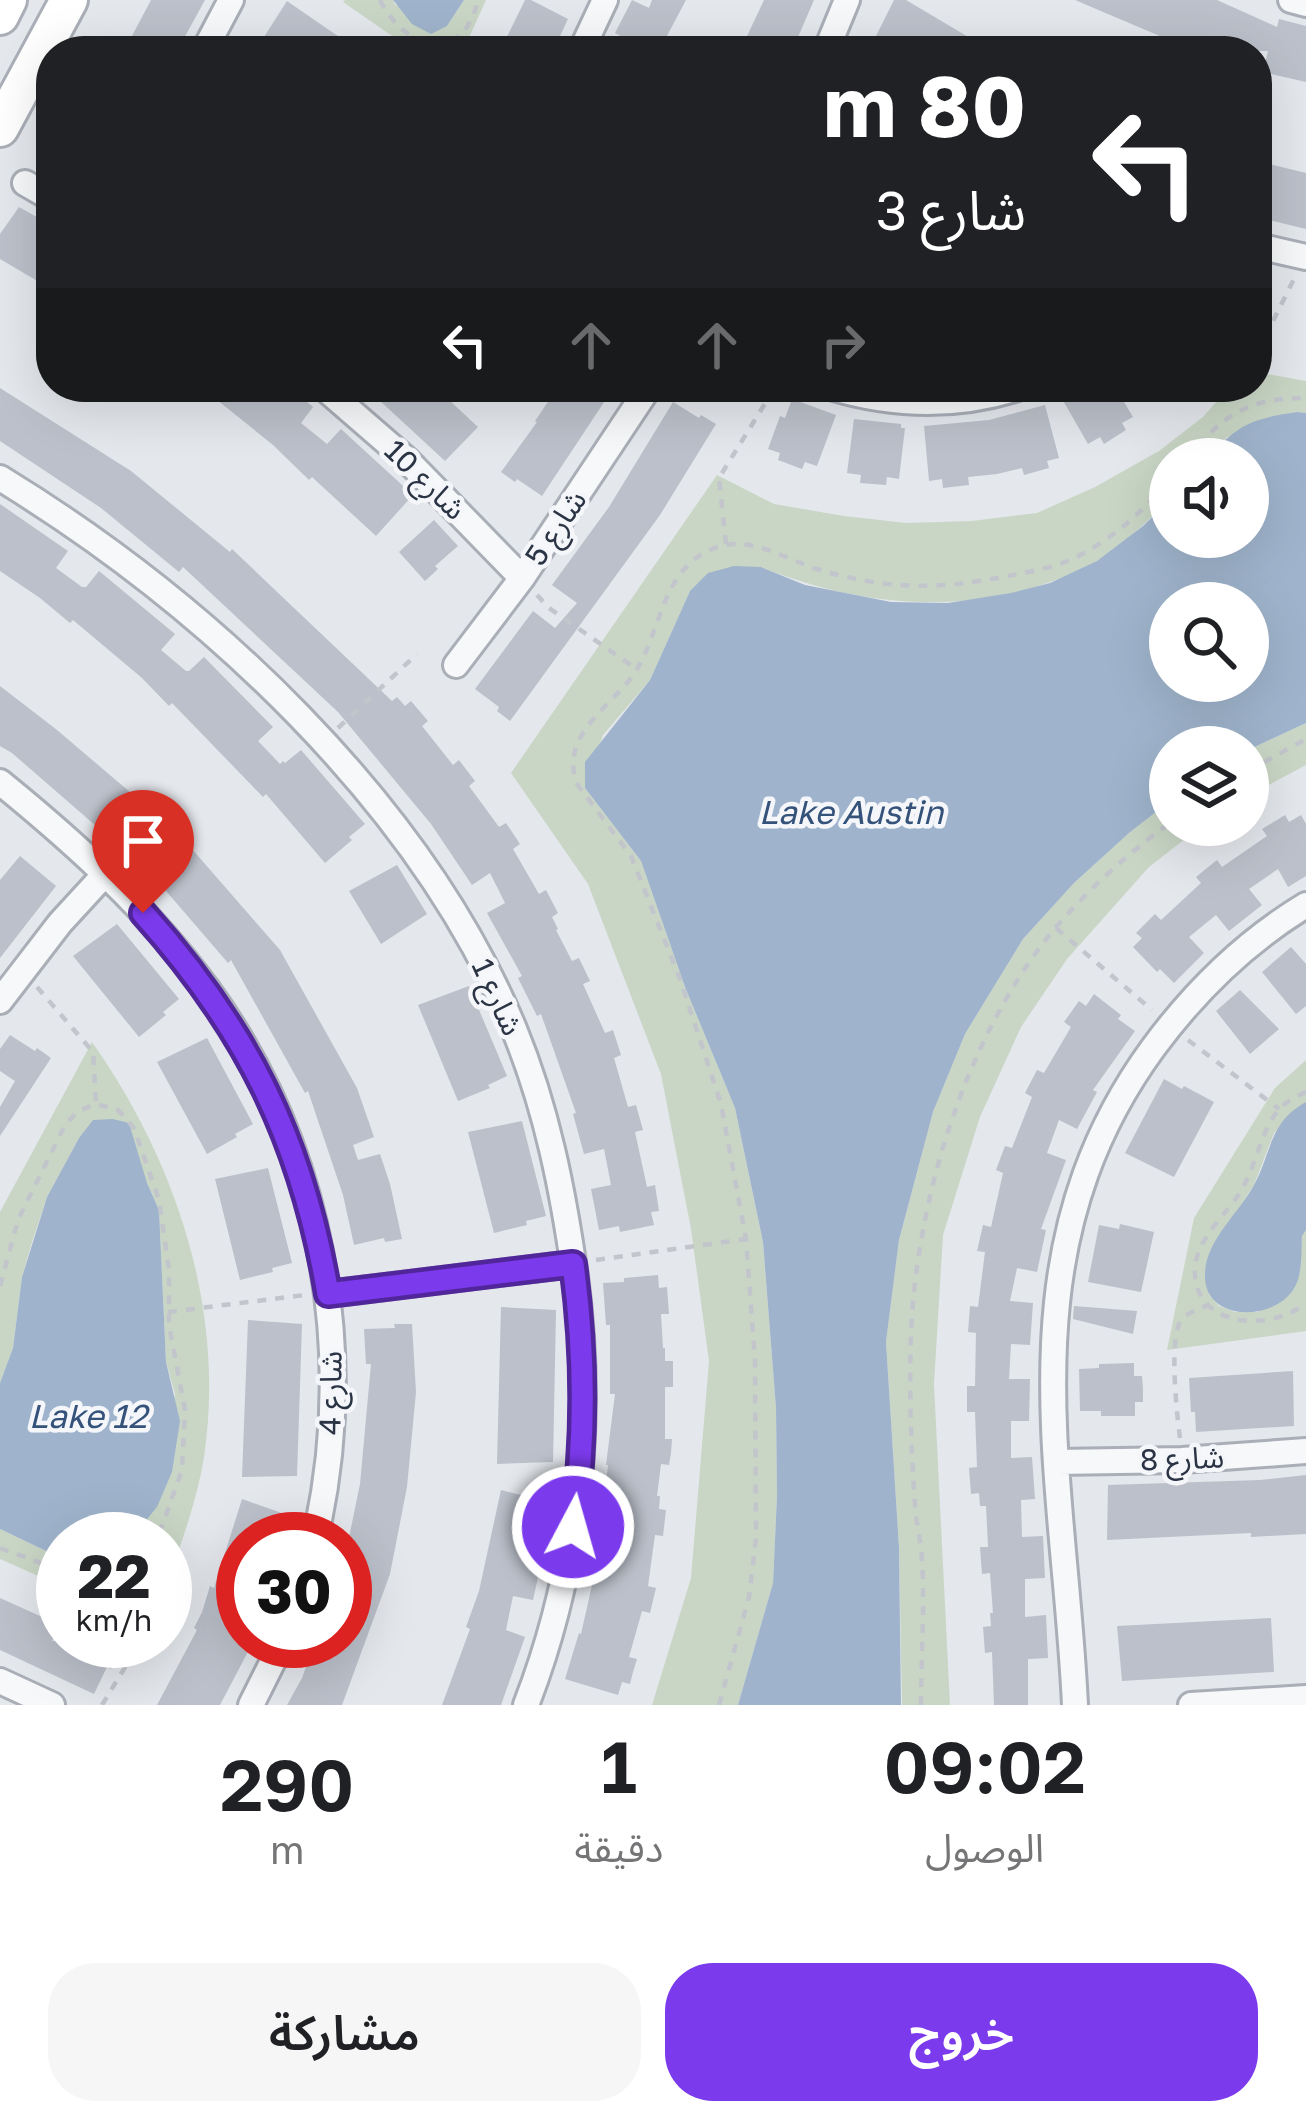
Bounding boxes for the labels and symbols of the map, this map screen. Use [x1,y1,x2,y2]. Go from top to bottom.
street label: شارع 10 [374,432,474,530]
street label: شارع 5 [517,483,598,575]
pin [92,790,194,913]
water label: Lake Austin [759,792,945,831]
street label: شارع 1 [460,952,531,1043]
street label: شارع 4 [311,1351,354,1436]
water label: Lake 12 [29,1396,150,1435]
street label: شارع 8 [1139,1439,1225,1482]
position arrow [510,1464,636,1590]
speed limit sign: 30 [216,1512,372,1668]

